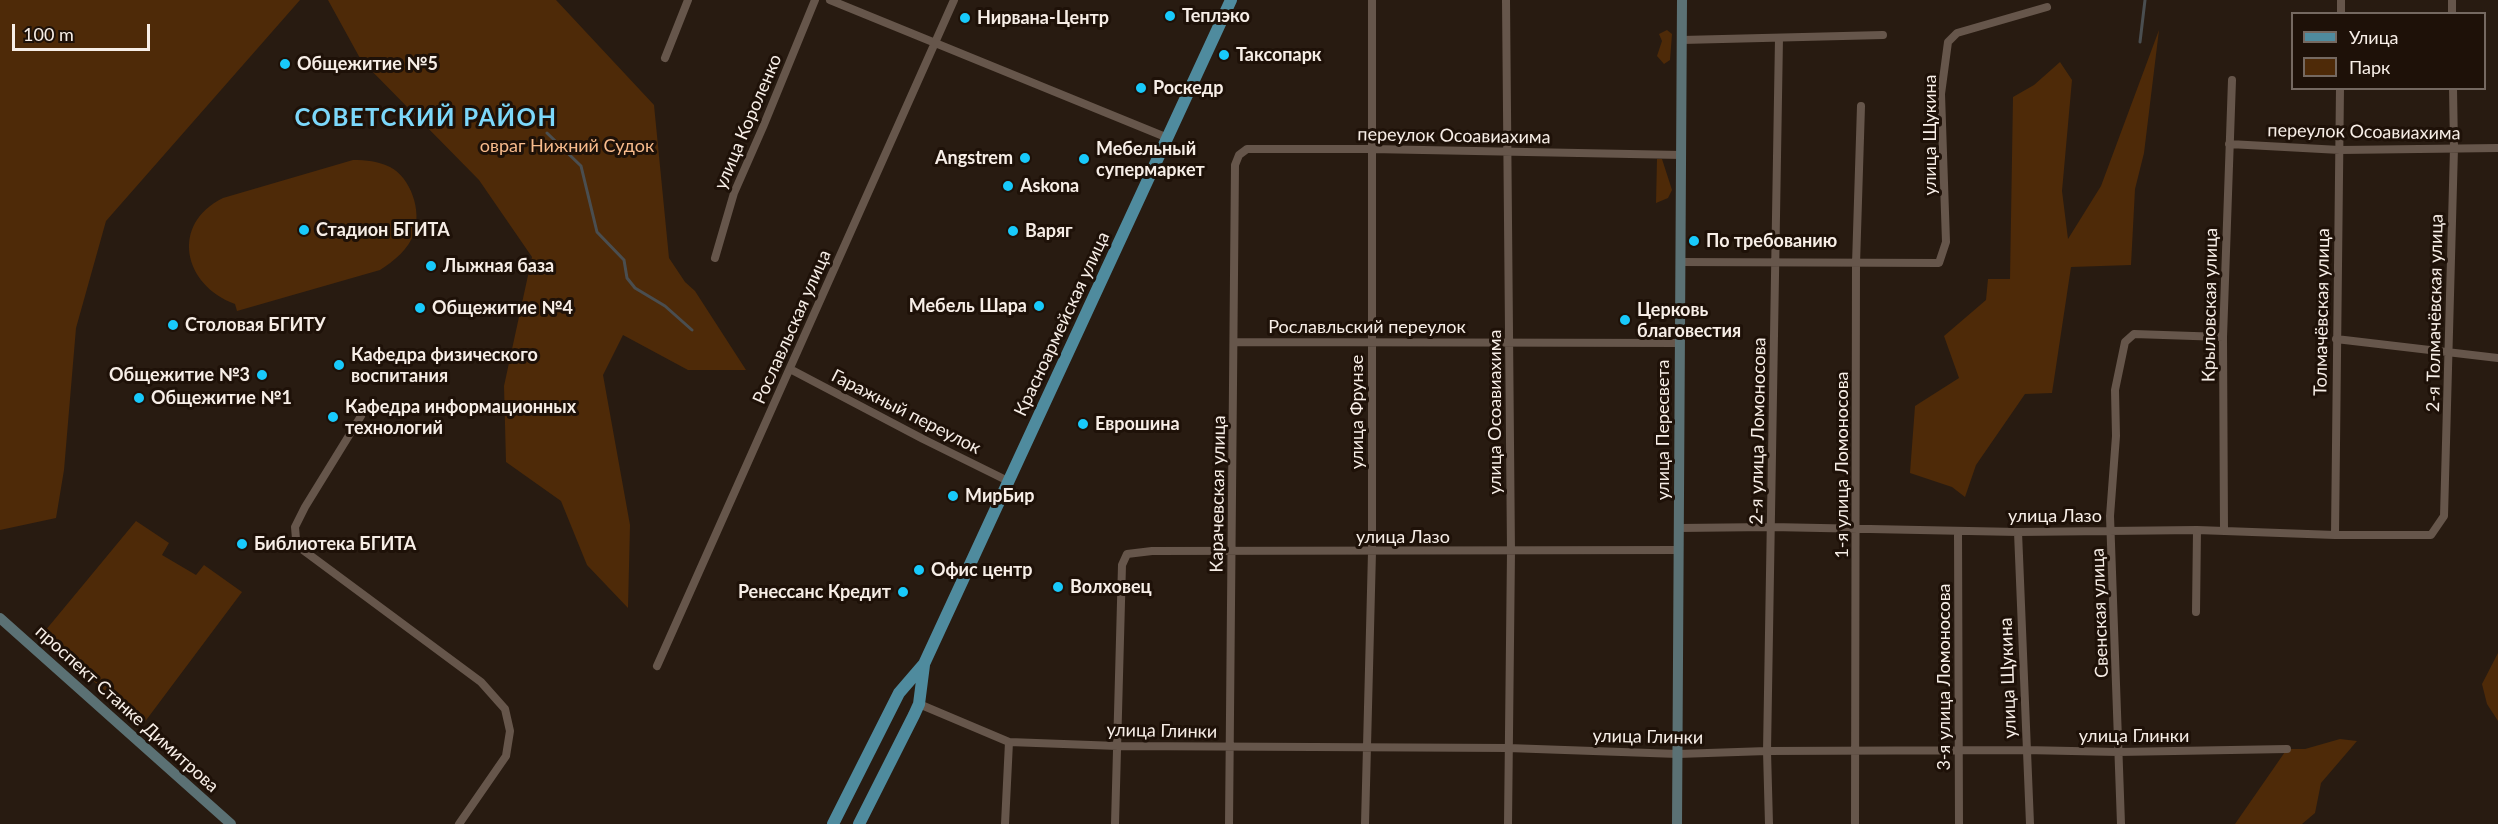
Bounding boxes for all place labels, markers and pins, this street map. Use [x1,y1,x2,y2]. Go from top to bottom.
place label: Теплэко [1182,5,1250,27]
place label: Нирвана-Центр [977,7,1109,29]
marker: Теплэко [1163,9,1177,23]
marker: Нирвана-Центр [958,11,972,25]
place label: Таксопарк [1236,44,1322,66]
marker: Таксопарк [1217,48,1231,62]
place label: Общежитие №5 [297,53,438,75]
marker: Общежитие №5 [278,57,292,71]
place label: Роскедр [1153,77,1223,99]
marker: Роскедр [1134,81,1148,95]
place label: Мебельный супермаркет [1096,138,1205,180]
place label: Angstrem [935,147,1013,169]
marker: Angstrem [1018,151,1032,165]
marker: Мебельный супермаркет [1077,152,1091,166]
place label: Askona [1020,175,1079,197]
marker: Askona [1001,179,1015,193]
place label: Стадион БГИТА [316,219,450,241]
place label: Варяг [1025,220,1073,242]
marker: Стадион БГИТА [297,223,311,237]
marker: Варяг [1006,224,1020,238]
place label: По требованию [1706,230,1837,252]
marker: По требованию [1687,234,1701,248]
place label: Лыжная база [443,255,554,277]
marker: Лыжная база [424,259,438,273]
place label: Мебель Шара [909,295,1027,317]
place label: Общежитие №4 [432,297,573,319]
marker: Мебель Шара [1032,299,1046,313]
place label: Церковь благовестия [1637,299,1741,342]
marker: Общежитие №4 [413,301,427,315]
marker: Церковь благовестия [1618,313,1632,327]
place label: Столовая БГИТУ [185,314,326,336]
marker: Столовая БГИТУ [166,318,180,332]
place label: Кафедра физического воспитания [351,344,538,386]
marker: Кафедра физического воспитания [332,358,346,372]
place label: Общежитие №3 [109,364,250,386]
marker: Общежитие №3 [255,368,269,382]
place label: Общежитие №1 [151,387,292,409]
marker: Общежитие №1 [132,391,146,405]
place label: Кафедра информационных технологий [345,396,576,438]
marker: Кафедра информационных технологий [326,410,340,424]
place label: Еврошина [1095,413,1180,435]
marker: Еврошина [1076,417,1090,431]
place label: МирБир [965,485,1034,507]
marker: МирБир [946,489,960,503]
place label: Библиотека БГИТА [254,533,416,555]
marker: Библиотека БГИТА [235,537,249,551]
place label: Офис центр [931,559,1032,581]
marker: Офис центр [912,563,926,577]
place label: Волховец [1070,576,1152,598]
marker: Волховец [1051,580,1065,594]
place label: Ренессанс Кредит [738,581,891,603]
marker: Ренессанс Кредит [896,585,910,599]

